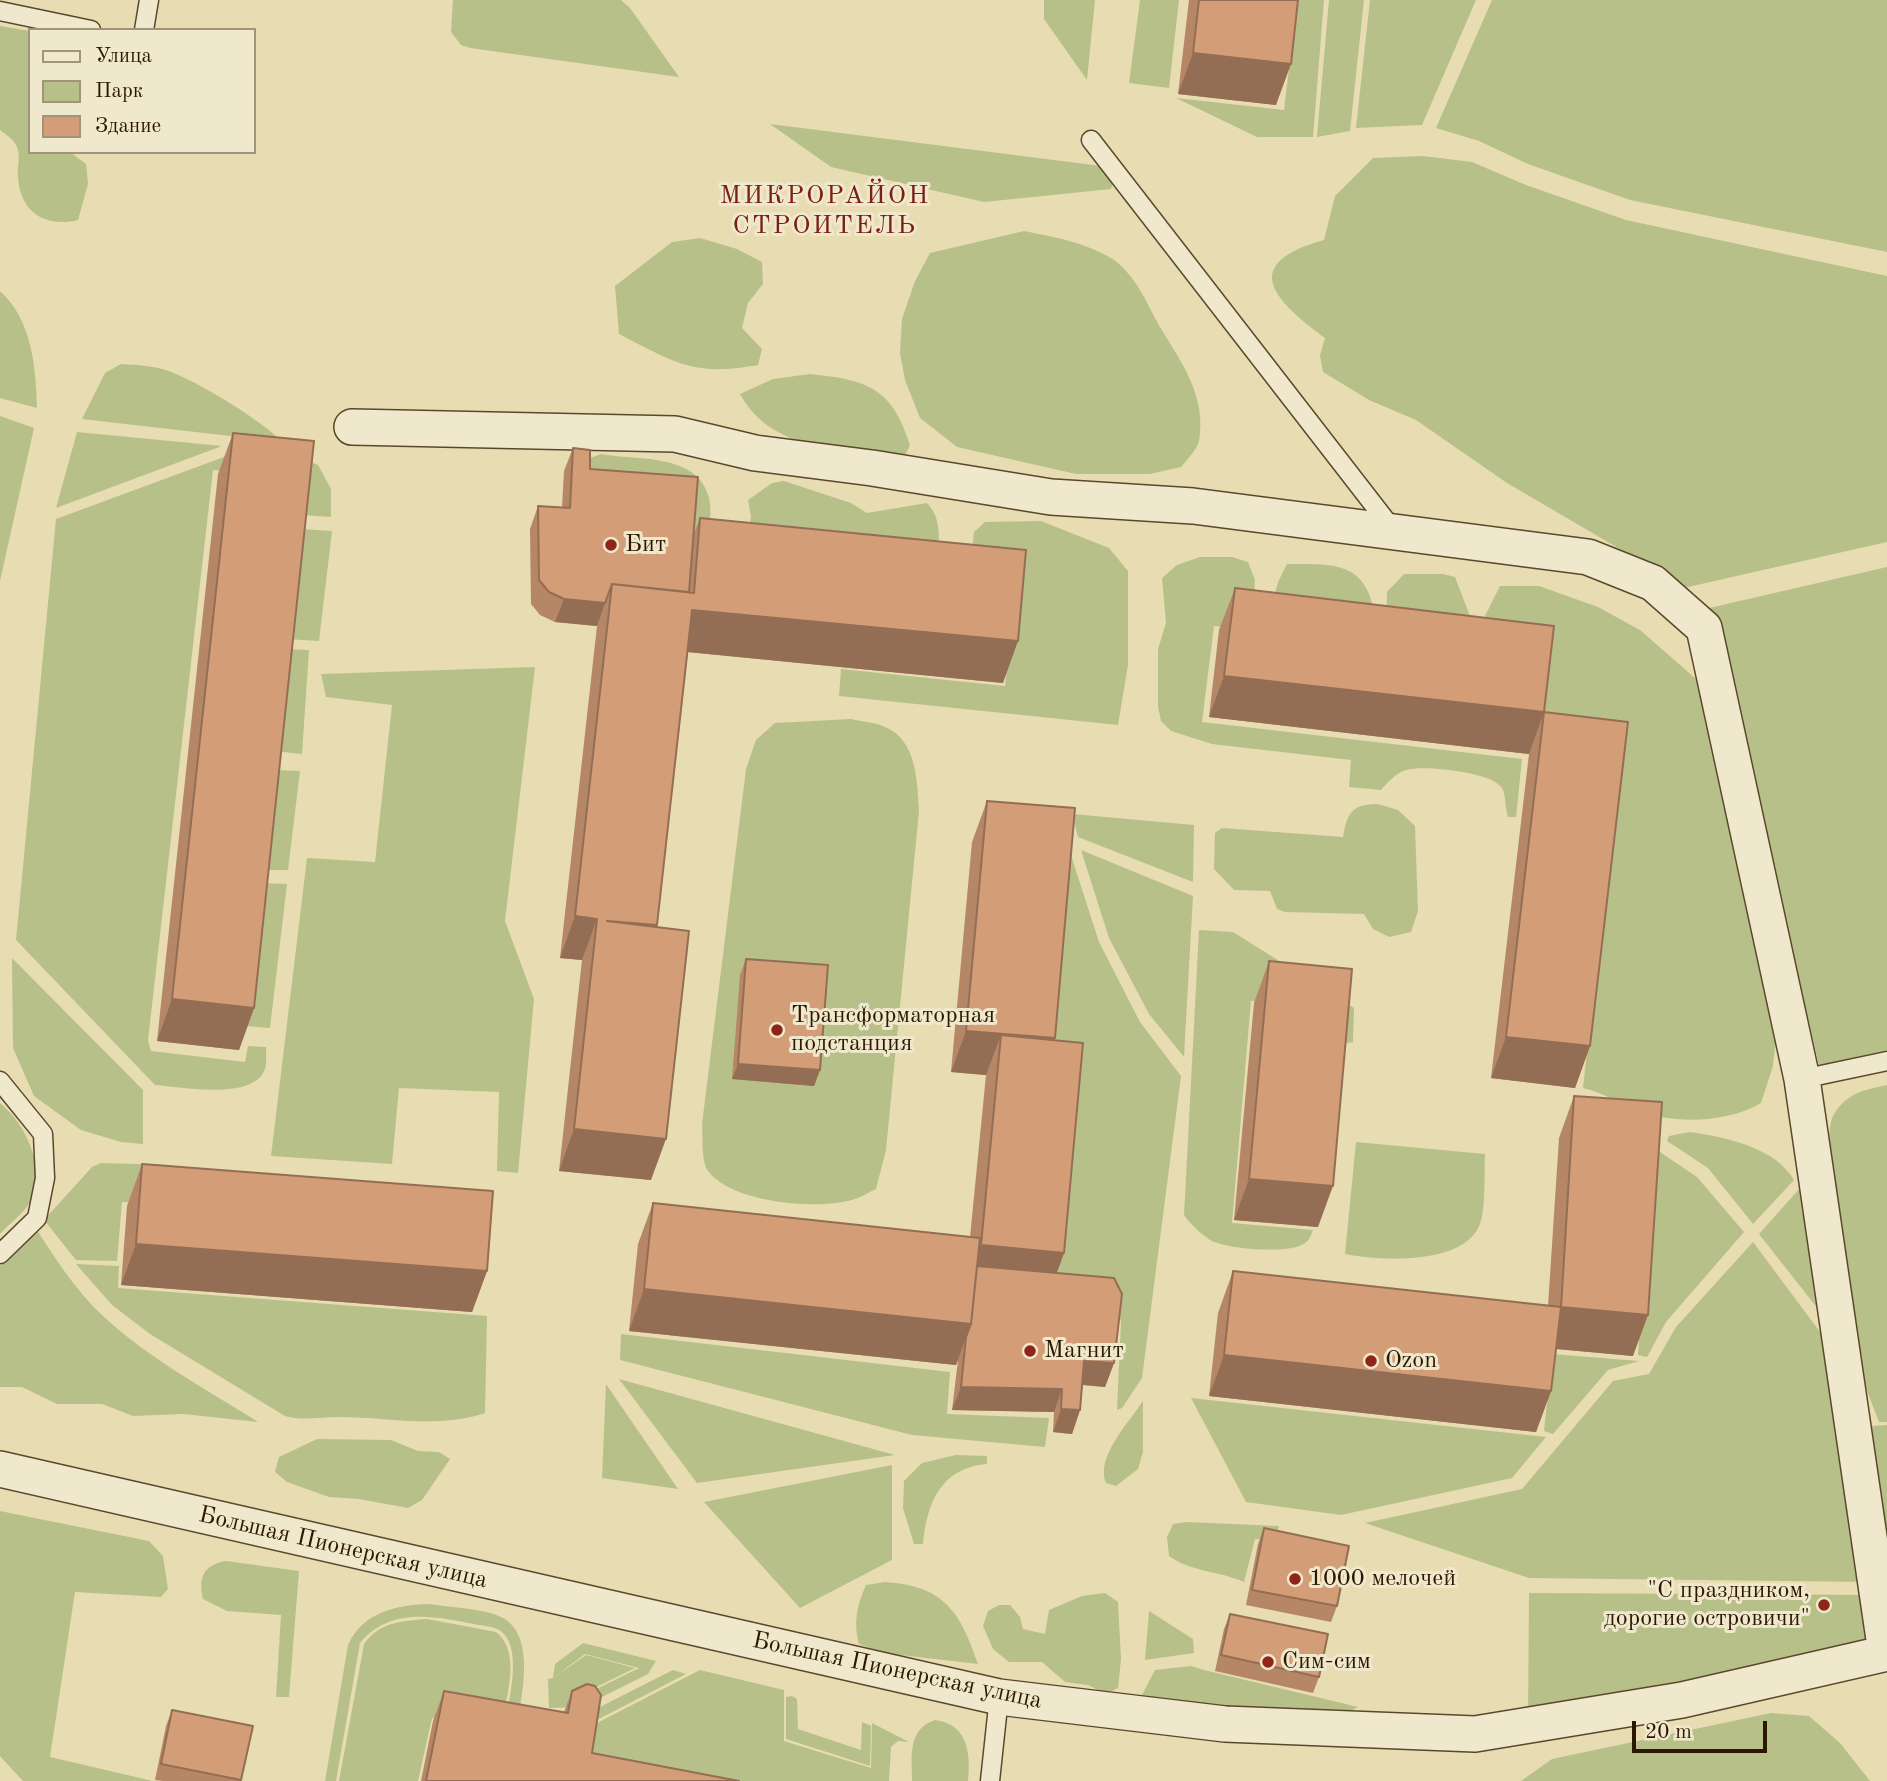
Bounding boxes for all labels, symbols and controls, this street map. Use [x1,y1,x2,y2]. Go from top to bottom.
legend [28,28,256,154]
text: Улица [95,46,152,67]
text: Парк [95,81,143,102]
text: Здание [95,116,161,137]
district label: МИКРОРАЙОН СТРОИТЕЛЬ [721,180,929,242]
place label: Бит [625,531,666,559]
marker: Бит [603,537,619,553]
place label: Трансформаторная подстанция [791,1002,995,1058]
marker: Трансформаторная подстанция [769,1022,785,1038]
place label: Магнит [1044,1337,1124,1365]
marker: Магнит [1022,1343,1038,1359]
place label: Ozon [1385,1347,1437,1375]
marker: Ozon [1363,1353,1379,1369]
street label: Большая Пионерская улица [196,1501,490,1595]
place label: 1000 мелочей [1309,1565,1456,1593]
marker: 1000 мелочей [1287,1571,1303,1587]
place label: "С праздником, дорогие островичи" [1604,1577,1810,1633]
marker: "С праздником, дорогие островичи" [1816,1597,1832,1613]
street label: Большая Пионерская улица [749,1626,1045,1716]
place label: Сим-сим [1282,1648,1371,1676]
marker: Сим-сим [1260,1654,1276,1670]
scale bar [1635,1708,1770,1752]
text: 20 m [1645,1722,1692,1743]

